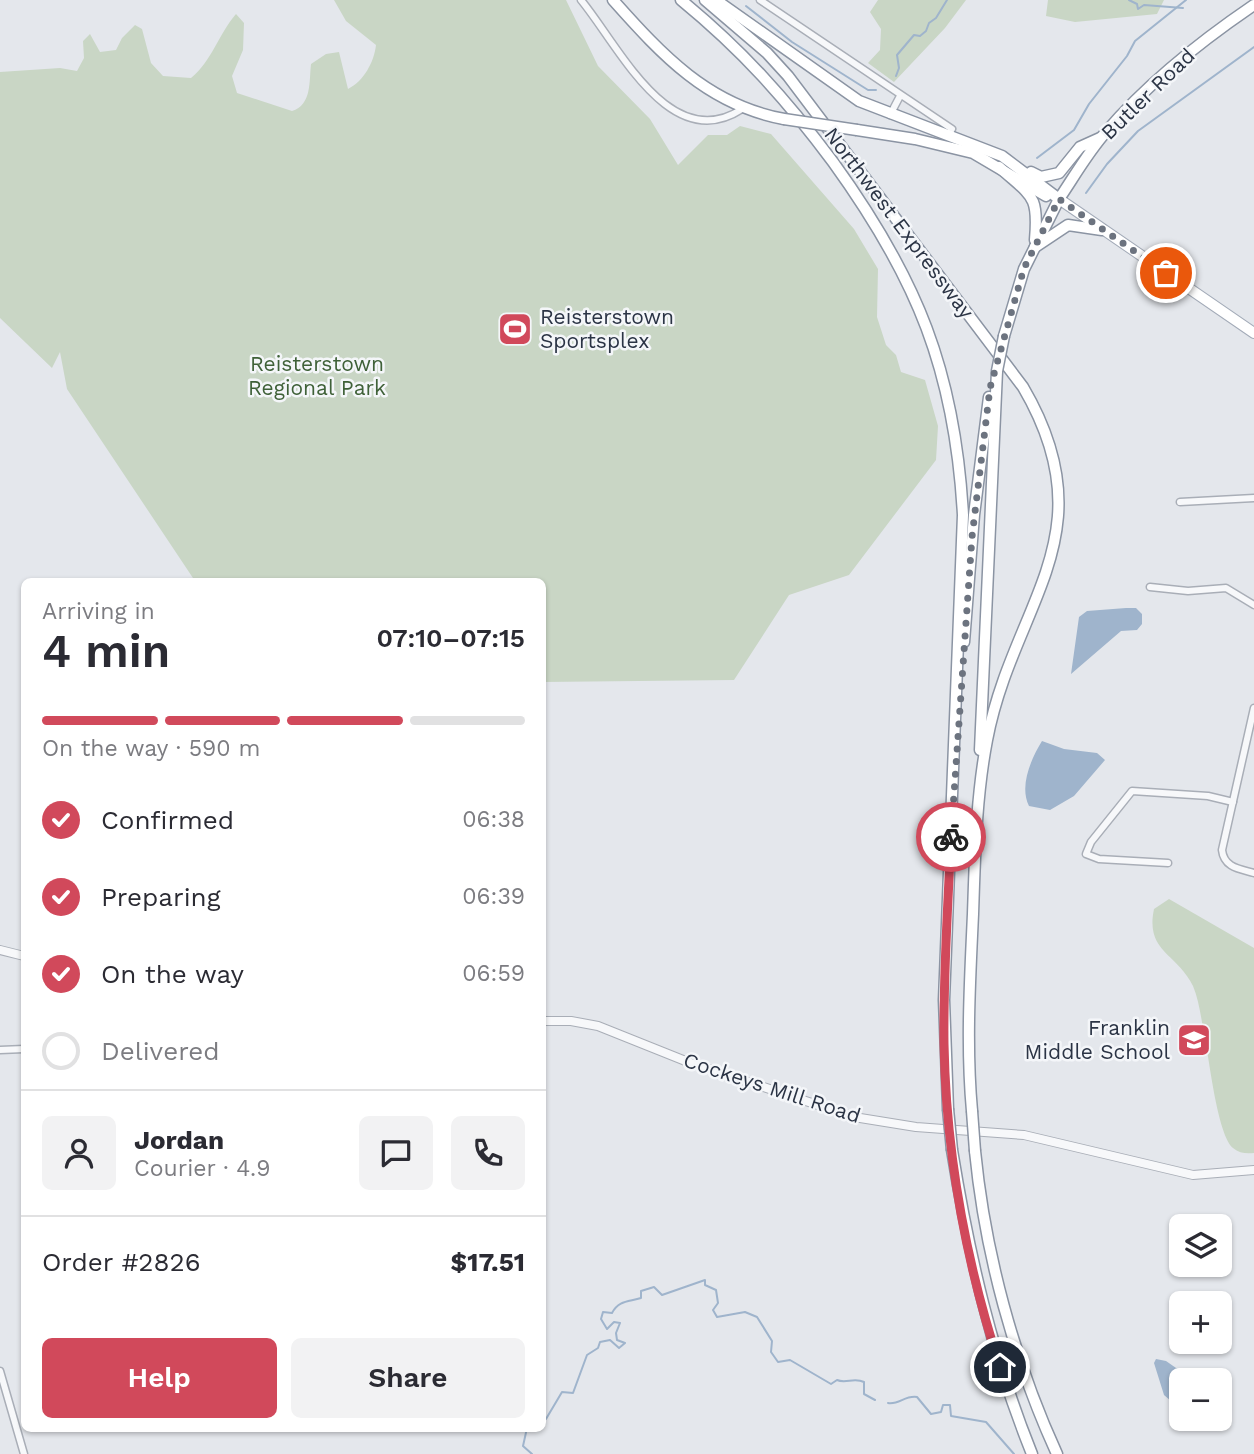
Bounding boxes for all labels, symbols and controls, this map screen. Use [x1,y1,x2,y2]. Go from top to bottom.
street label: Butler Road [1096,43,1200,144]
street label: Northwest Expressway [819,122,980,323]
pin [1136,243,1196,303]
icon: bag [1147,254,1185,292]
place label: Reisterstown Sportsplex [540,304,674,353]
sports icon: Reisterstown Sportsplex [496,310,534,348]
park label: Reisterstown Regional Park [248,351,386,400]
text: Arriving in [42,598,155,625]
text: 07:10–07:15 [376,623,525,653]
text: 4 min [42,624,170,678]
text: On the way · 590 m [42,735,260,762]
icon: check [42,801,80,839]
courier [916,802,986,872]
text: Confirmed [101,805,234,835]
text: 06:38 [462,806,525,833]
icon: bike [932,818,970,856]
icon: check [42,878,80,916]
text: Preparing [101,882,221,912]
text: 06:39 [462,883,525,910]
icon: check [42,955,80,993]
text: On the way [101,959,244,989]
text: 06:59 [462,960,525,987]
place label: Franklin Middle School [1025,1015,1171,1064]
school or university icon: Franklin Middle School [1175,1021,1213,1059]
text: Delivered [101,1036,220,1066]
street label: Cockeys Mill Road [680,1047,864,1128]
button: person [42,1116,116,1190]
button: chat [359,1116,433,1190]
button: phone [451,1116,525,1190]
text: Jordan [134,1125,224,1155]
text: Courier · 4.9 [134,1155,270,1182]
map controls [1169,1214,1232,1431]
button: layers [1169,1214,1232,1277]
text: Order #2826 [42,1247,200,1277]
text: $17.51 [451,1247,525,1277]
button: + [1169,1291,1232,1354]
pin [970,1337,1030,1397]
button: Help [42,1338,277,1418]
button: Share [291,1338,525,1418]
icon: home [981,1348,1019,1386]
button: − [1169,1368,1232,1431]

